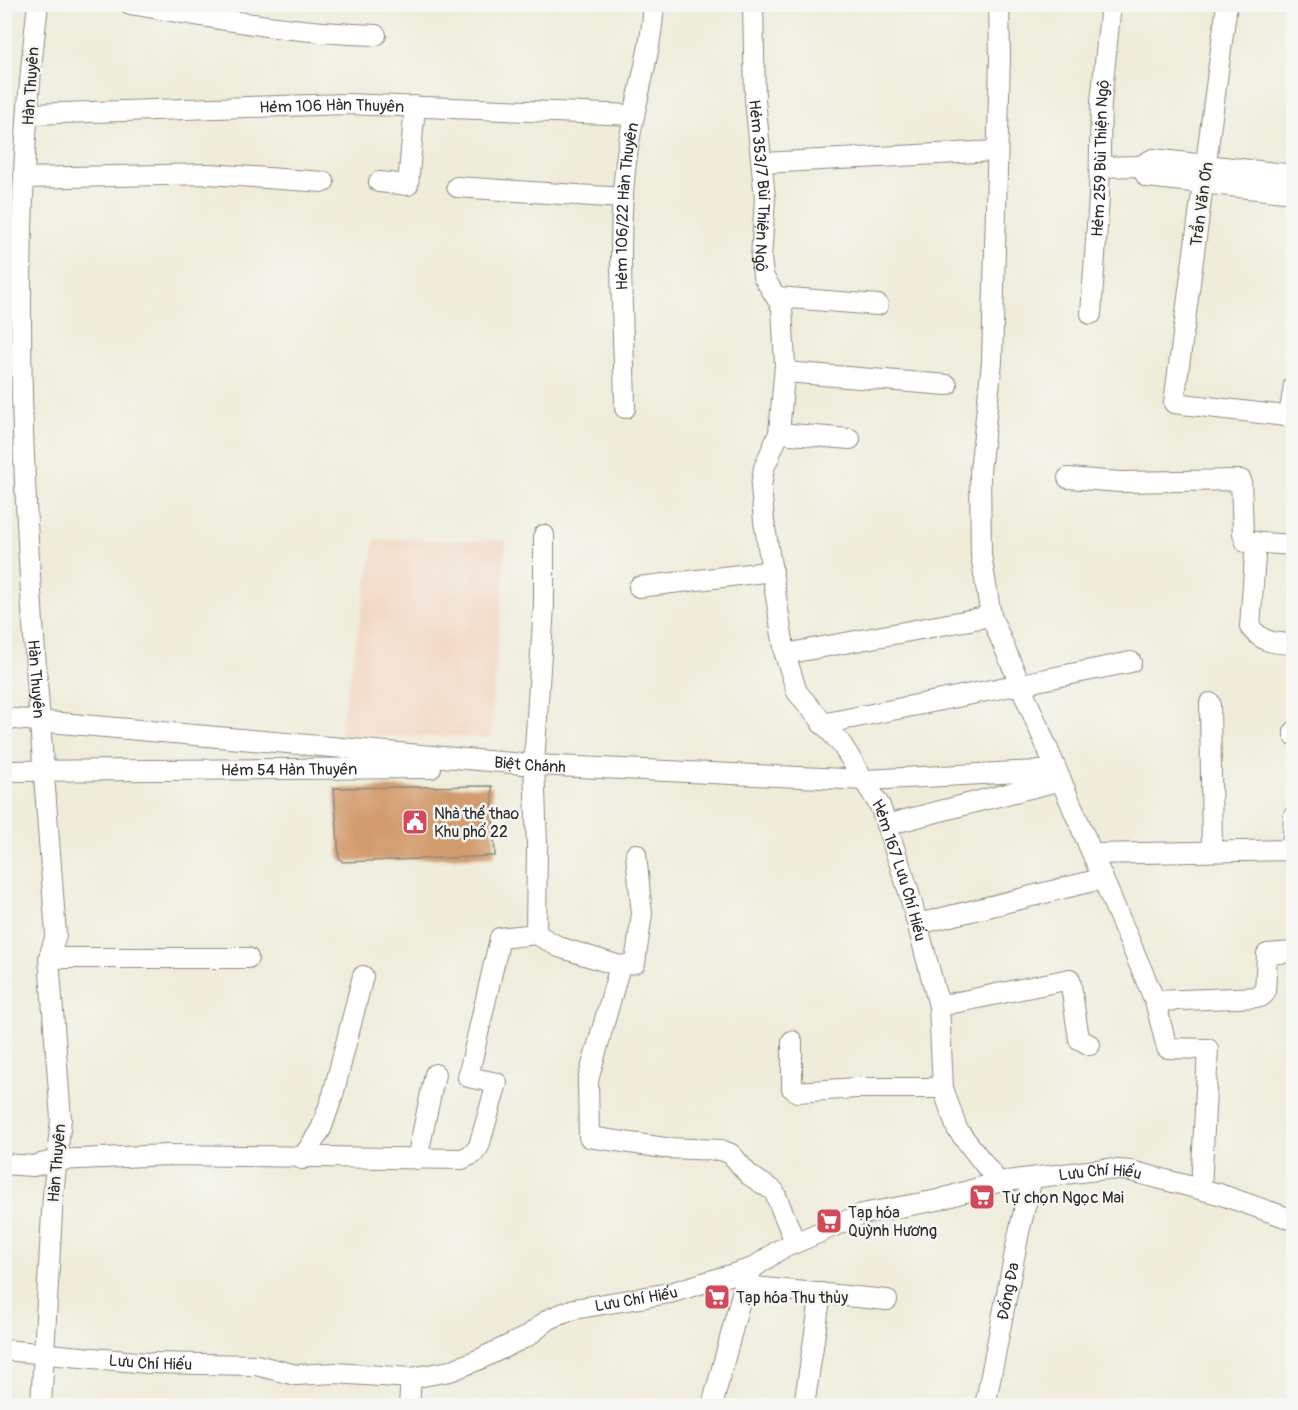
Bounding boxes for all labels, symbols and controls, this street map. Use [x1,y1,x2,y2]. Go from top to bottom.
street label: Hàn Thuyên [18,46,44,126]
street label: Hẻm 259 Bùi Thiện Ngộ [1087,78,1114,238]
street label: Hẻm 106 Hàn Thuyên [259,95,405,118]
street label: Hẻm 353/7 Bùi Thiện Ngộ [744,99,774,273]
street label: Hẻm 106/22 Hàn Thuyên [612,121,643,291]
street label: Trần Văn Ơn [1185,160,1218,248]
street label: Hàn Thuyên [23,639,49,719]
street label: Biệt Chánh [493,753,566,777]
street label: Hẻm 54 Hàn Thuyên [221,760,357,780]
street label: Hẻm 167 Lưu Chí Hiếu [867,796,930,943]
place label: Nhà thể thao Khu phố 22 [434,804,519,842]
public building icon: Nhà thể thao Khu phố 22 [400,807,430,837]
street label: Hàn Thuyên [44,1123,70,1203]
street label: Lưu Chí Hiếu [1057,1160,1144,1186]
supermarket icon: Tự chọn Ngọc Mai [967,1182,997,1212]
place label: Tự chọn Ngọc Mai [1002,1188,1124,1208]
place label: Tạp hóa Quỳnh Hương [848,1203,937,1241]
supermarket icon: Tạp hóa Quỳnh Hương [814,1206,844,1236]
street label: Đống Đa [993,1261,1024,1322]
street label: Lưu Chí Hiếu [593,1282,680,1316]
supermarket icon: Tạp hóa Thu thủy [702,1282,732,1312]
place label: Tạp hóa Thu thủy [736,1288,848,1308]
street label: Lưu Chí Hiếu [108,1350,192,1375]

